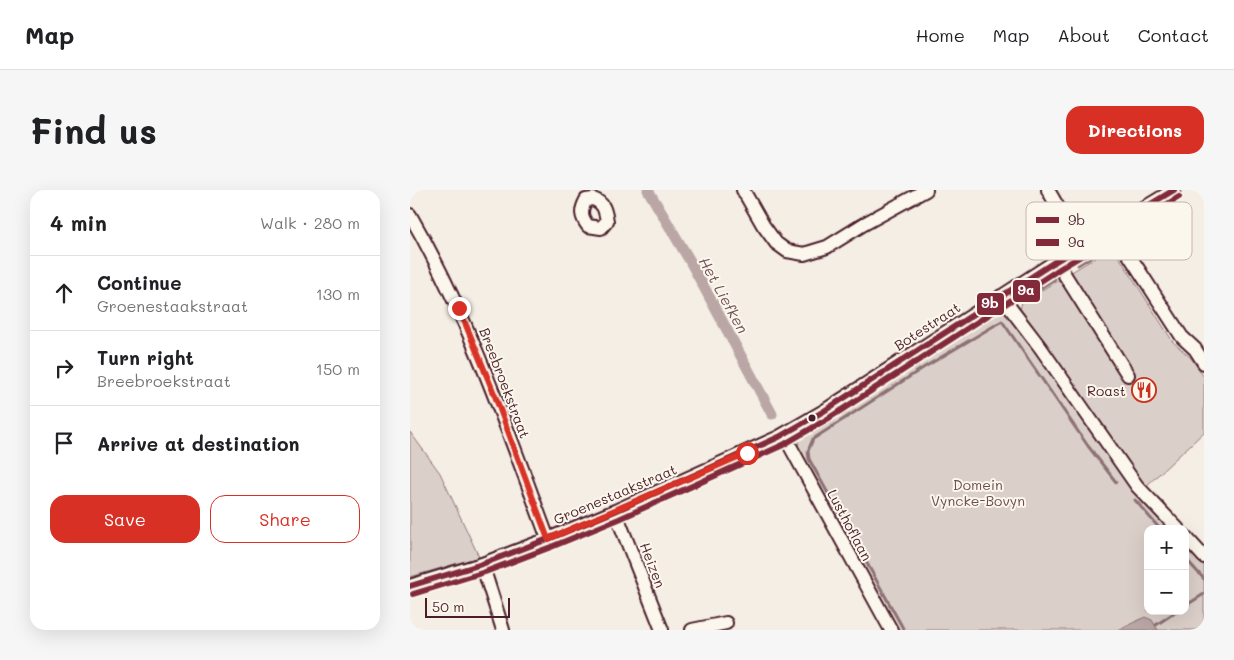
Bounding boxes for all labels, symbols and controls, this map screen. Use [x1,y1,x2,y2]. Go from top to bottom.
text: Map [25,19,74,50]
text: Home [916,23,965,47]
text: Map [993,23,1029,47]
text: About [1057,23,1110,47]
text: Contact [1138,23,1209,47]
button: Directions [1066,106,1204,154]
text: Find us [30,107,157,153]
legend [1026,202,1192,260]
text: 4 min [50,209,107,236]
text: 9b [1068,210,1085,229]
text: Walk · 280 m [260,212,360,233]
text: 9a [1068,232,1085,251]
water label: Het Liefken [695,253,753,337]
text: Continue [97,270,182,295]
icon: ahead [50,279,78,307]
line badge: 9a [1012,279,1041,303]
text: 9a [1017,280,1035,299]
text: 130 m [316,283,360,304]
line badge: 9b [976,292,1005,316]
text: 9b [981,293,999,312]
text: Groenestaakstraat [97,295,248,316]
route end [448,297,471,320]
street label: Botestraat [890,297,964,355]
street label: Breebroekstraat [475,325,535,441]
text: Turn right [97,345,194,370]
icon: right [50,354,78,382]
text: 150 m [316,358,360,379]
text: Breebroekstraat [97,370,231,391]
restaurant icon: Roast [1131,377,1157,403]
place label: Roast [1087,381,1126,400]
unlabelled marker [807,413,817,423]
icon: arrive [50,429,78,457]
text: Arrive at destination [97,431,300,456]
route start [736,442,759,465]
street label: Groenestaakstraat [550,459,680,529]
park label: Domein Vyncke-Bovyn [931,475,1025,510]
street label: Lusthoflaan [823,486,877,564]
button: Save [50,495,200,543]
button: Share [210,495,360,543]
map controls [1144,525,1189,615]
button: + [1144,525,1189,570]
street label: Heizen [636,540,670,590]
button: − [1144,570,1189,615]
scale bar [425,595,510,618]
text: 50 m [432,597,464,616]

